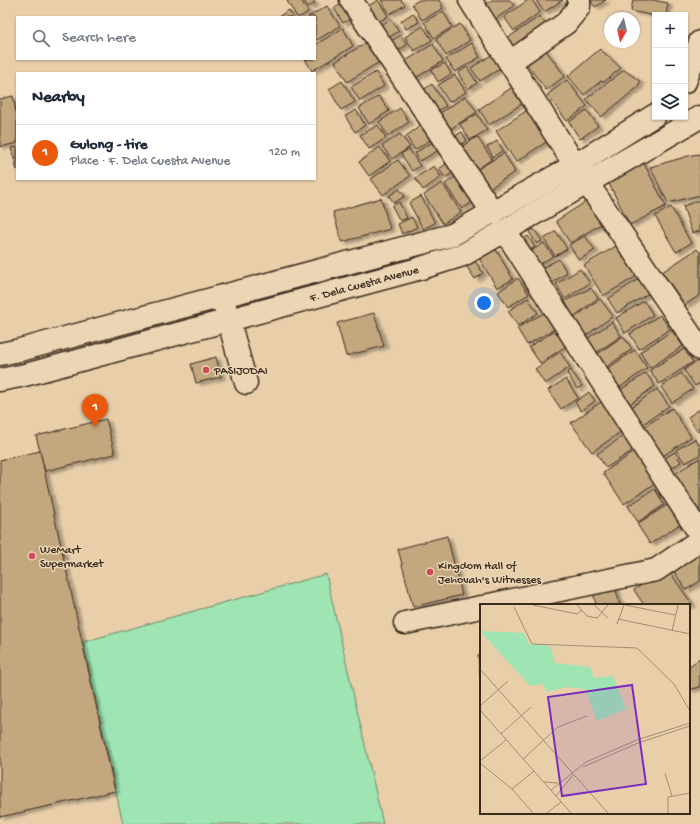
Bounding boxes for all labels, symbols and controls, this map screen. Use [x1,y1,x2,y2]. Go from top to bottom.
north arrow [604,12,640,48]
map controls [652,12,688,120]
button: + [652,12,688,48]
search box [16,16,316,60]
icon: search [30,27,52,49]
text: Search here [62,29,136,47]
button: − [652,48,688,84]
button: layers [652,84,688,120]
text: Nearby [32,88,85,108]
text: Gulong - tire [70,136,148,154]
text: 1 [42,145,48,160]
text: 120 m [269,145,300,160]
text: Place · F. Dela Cuesta Avenue [70,154,230,169]
street label: F. Dela Cuesta Avenue [308,263,421,306]
your location [474,293,494,313]
marker: PASIJODAI [201,365,211,375]
place label: PASIJODAI [213,365,268,379]
pin: 1 [82,394,108,427]
place label: WeMart Supermarket [40,544,105,572]
marker: WeMart Supermarket [27,551,37,561]
place label: Kingdom Hall of Jehovah's Witnesses [438,560,542,588]
marker: Kingdom Hall of Jehovah's Witnesses [425,567,435,577]
inset map [480,604,690,814]

